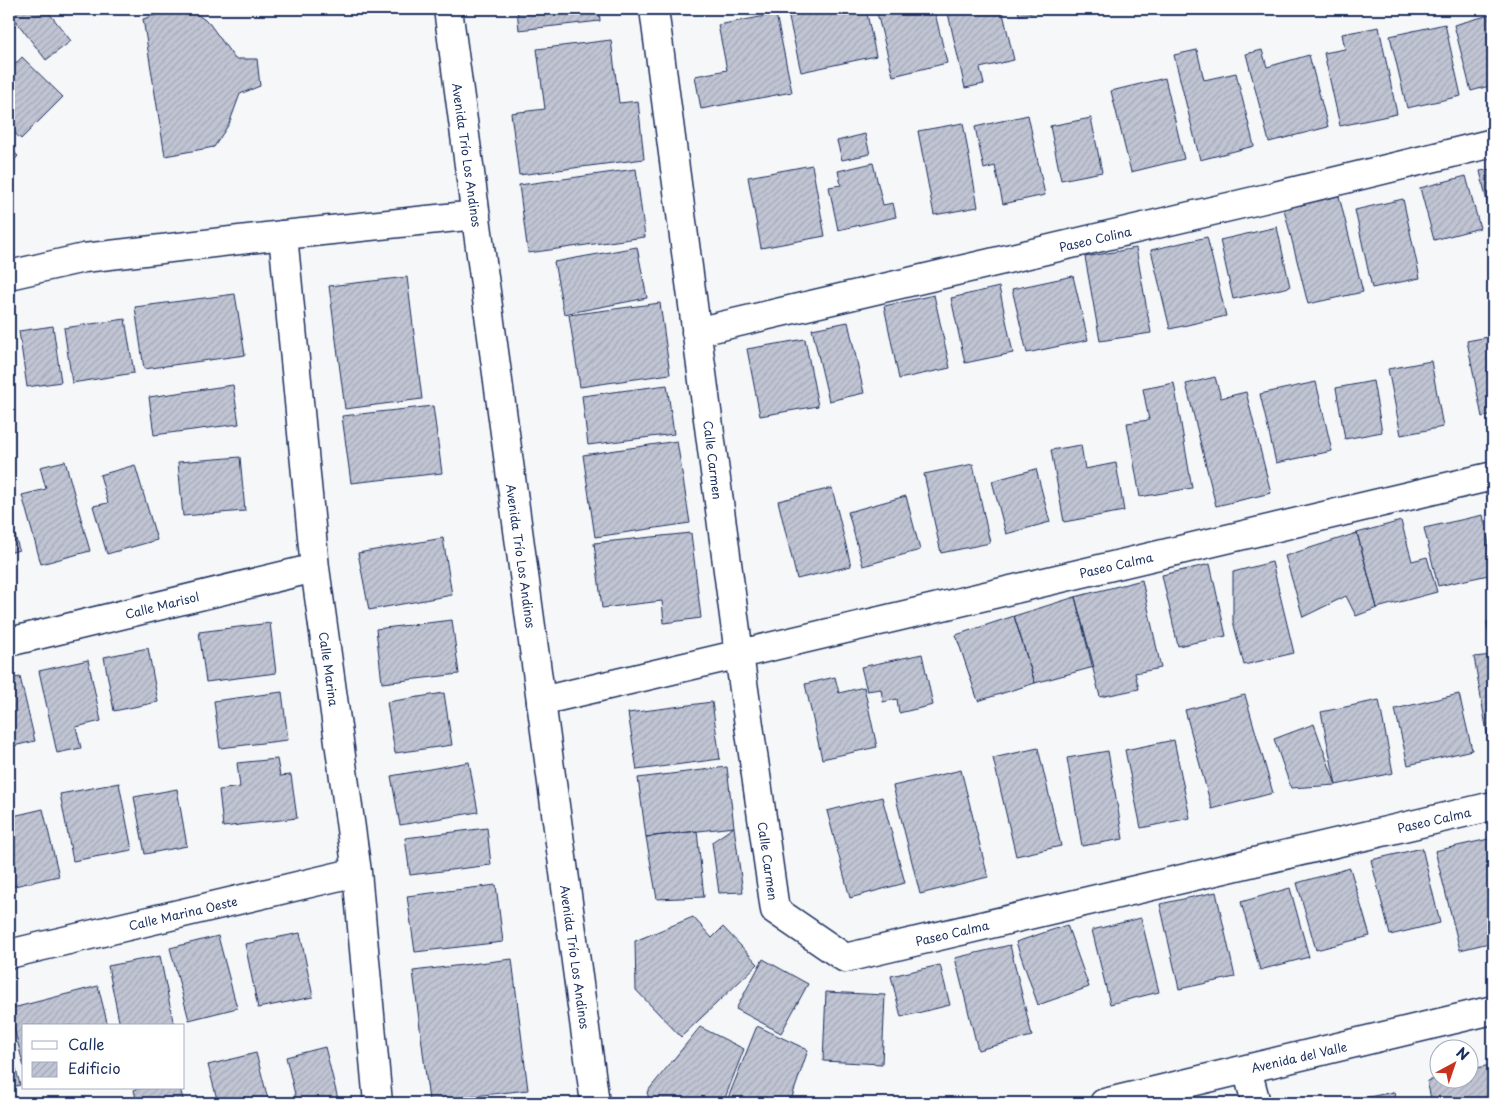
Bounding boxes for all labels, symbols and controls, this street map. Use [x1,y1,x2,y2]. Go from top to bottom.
street label: Avenida Trío Los Andinos [448,82,486,228]
street label: Paseo Colina [1057,222,1133,256]
street label: Calle Carmen [699,420,727,500]
street label: Avenida Trío Los Andinos [502,483,540,629]
street label: Paseo Calma [1077,548,1155,582]
street label: Calle Marisol [123,587,201,623]
street label: Calle Marina [315,631,343,708]
street label: Paseo Calma [1395,803,1473,837]
street label: Calle Carmen [754,821,782,901]
street label: Avenida Trío Los Andinos [556,884,594,1030]
street label: Calle Marina Oeste [127,892,239,934]
street label: Paseo Calma [913,916,991,950]
legend [22,1024,185,1090]
text: Calle [68,1032,105,1055]
street label: Avenida del Valle [1249,1037,1349,1077]
north arrow [1430,1040,1480,1090]
text: N [1452,1042,1474,1065]
text: Edificio [68,1056,121,1079]

